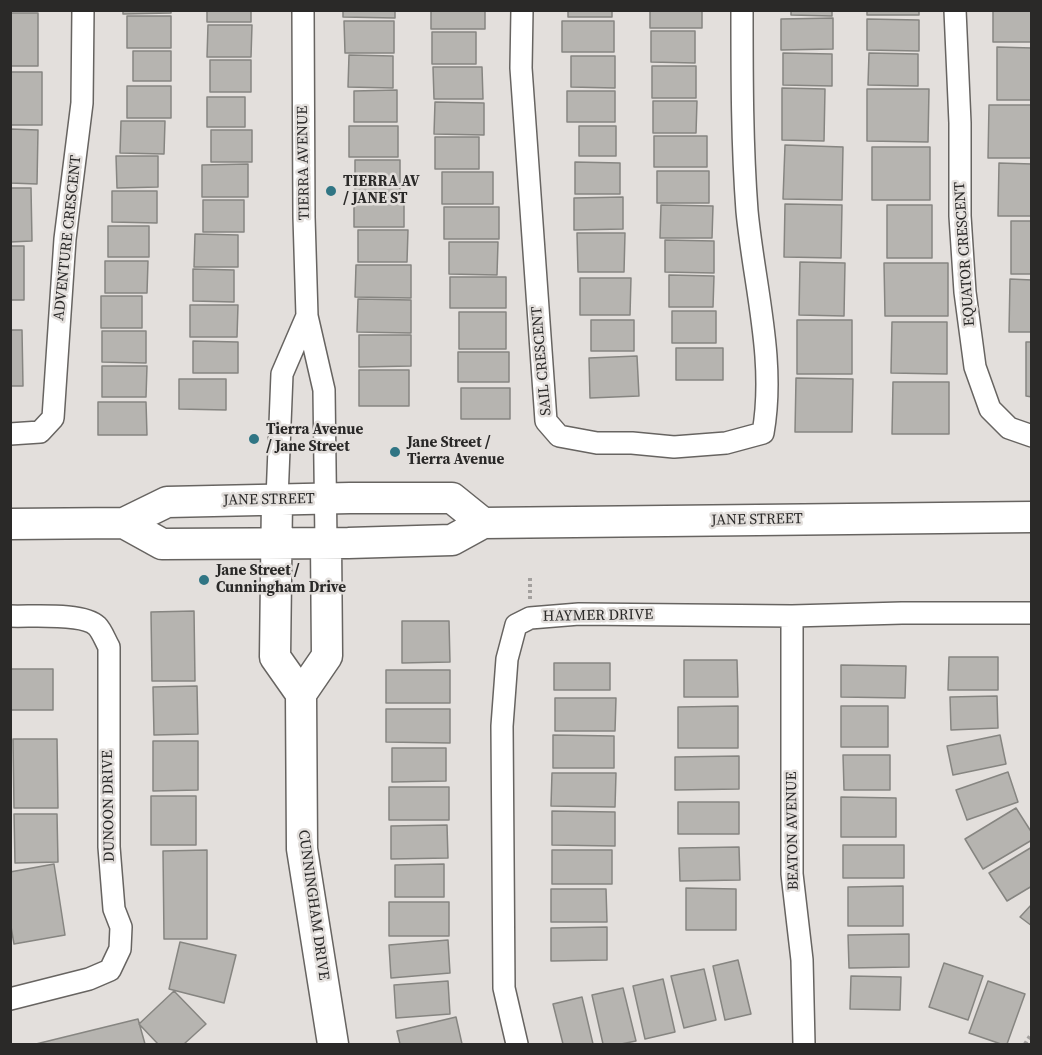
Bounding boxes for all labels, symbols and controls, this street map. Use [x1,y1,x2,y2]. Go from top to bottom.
street label: TIERRA AVENUE [294,106,314,220]
street label: ADVENTURE CRESCENT [50,154,86,322]
place label: TIERRA AV / JANE ST [343,173,420,208]
street label: EQUATOR CRESCENT [951,181,979,327]
marker: TIERRA AV / JANE ST [324,184,338,198]
street label: SAIL CRESCENT [528,306,556,416]
place label: Tierra Avenue / Jane Street [266,421,363,456]
marker: Tierra Avenue / Jane Street [247,432,261,446]
place label: Jane Street / Tierra Avenue [407,434,504,469]
marker: Jane Street / Tierra Avenue [388,445,402,459]
street label: JANE STREET [223,490,315,510]
street label: JANE STREET [711,510,803,530]
place label: Jane Street / Cunningham Drive [216,562,346,597]
marker: Jane Street / Cunningham Drive [197,573,211,587]
street label: HAYMER DRIVE [543,606,653,626]
street label: DUNOON DRIVE [99,750,119,862]
street label: BEATON AVENUE [783,771,803,891]
street label: CUNNINGHAM DRIVE [294,829,332,981]

